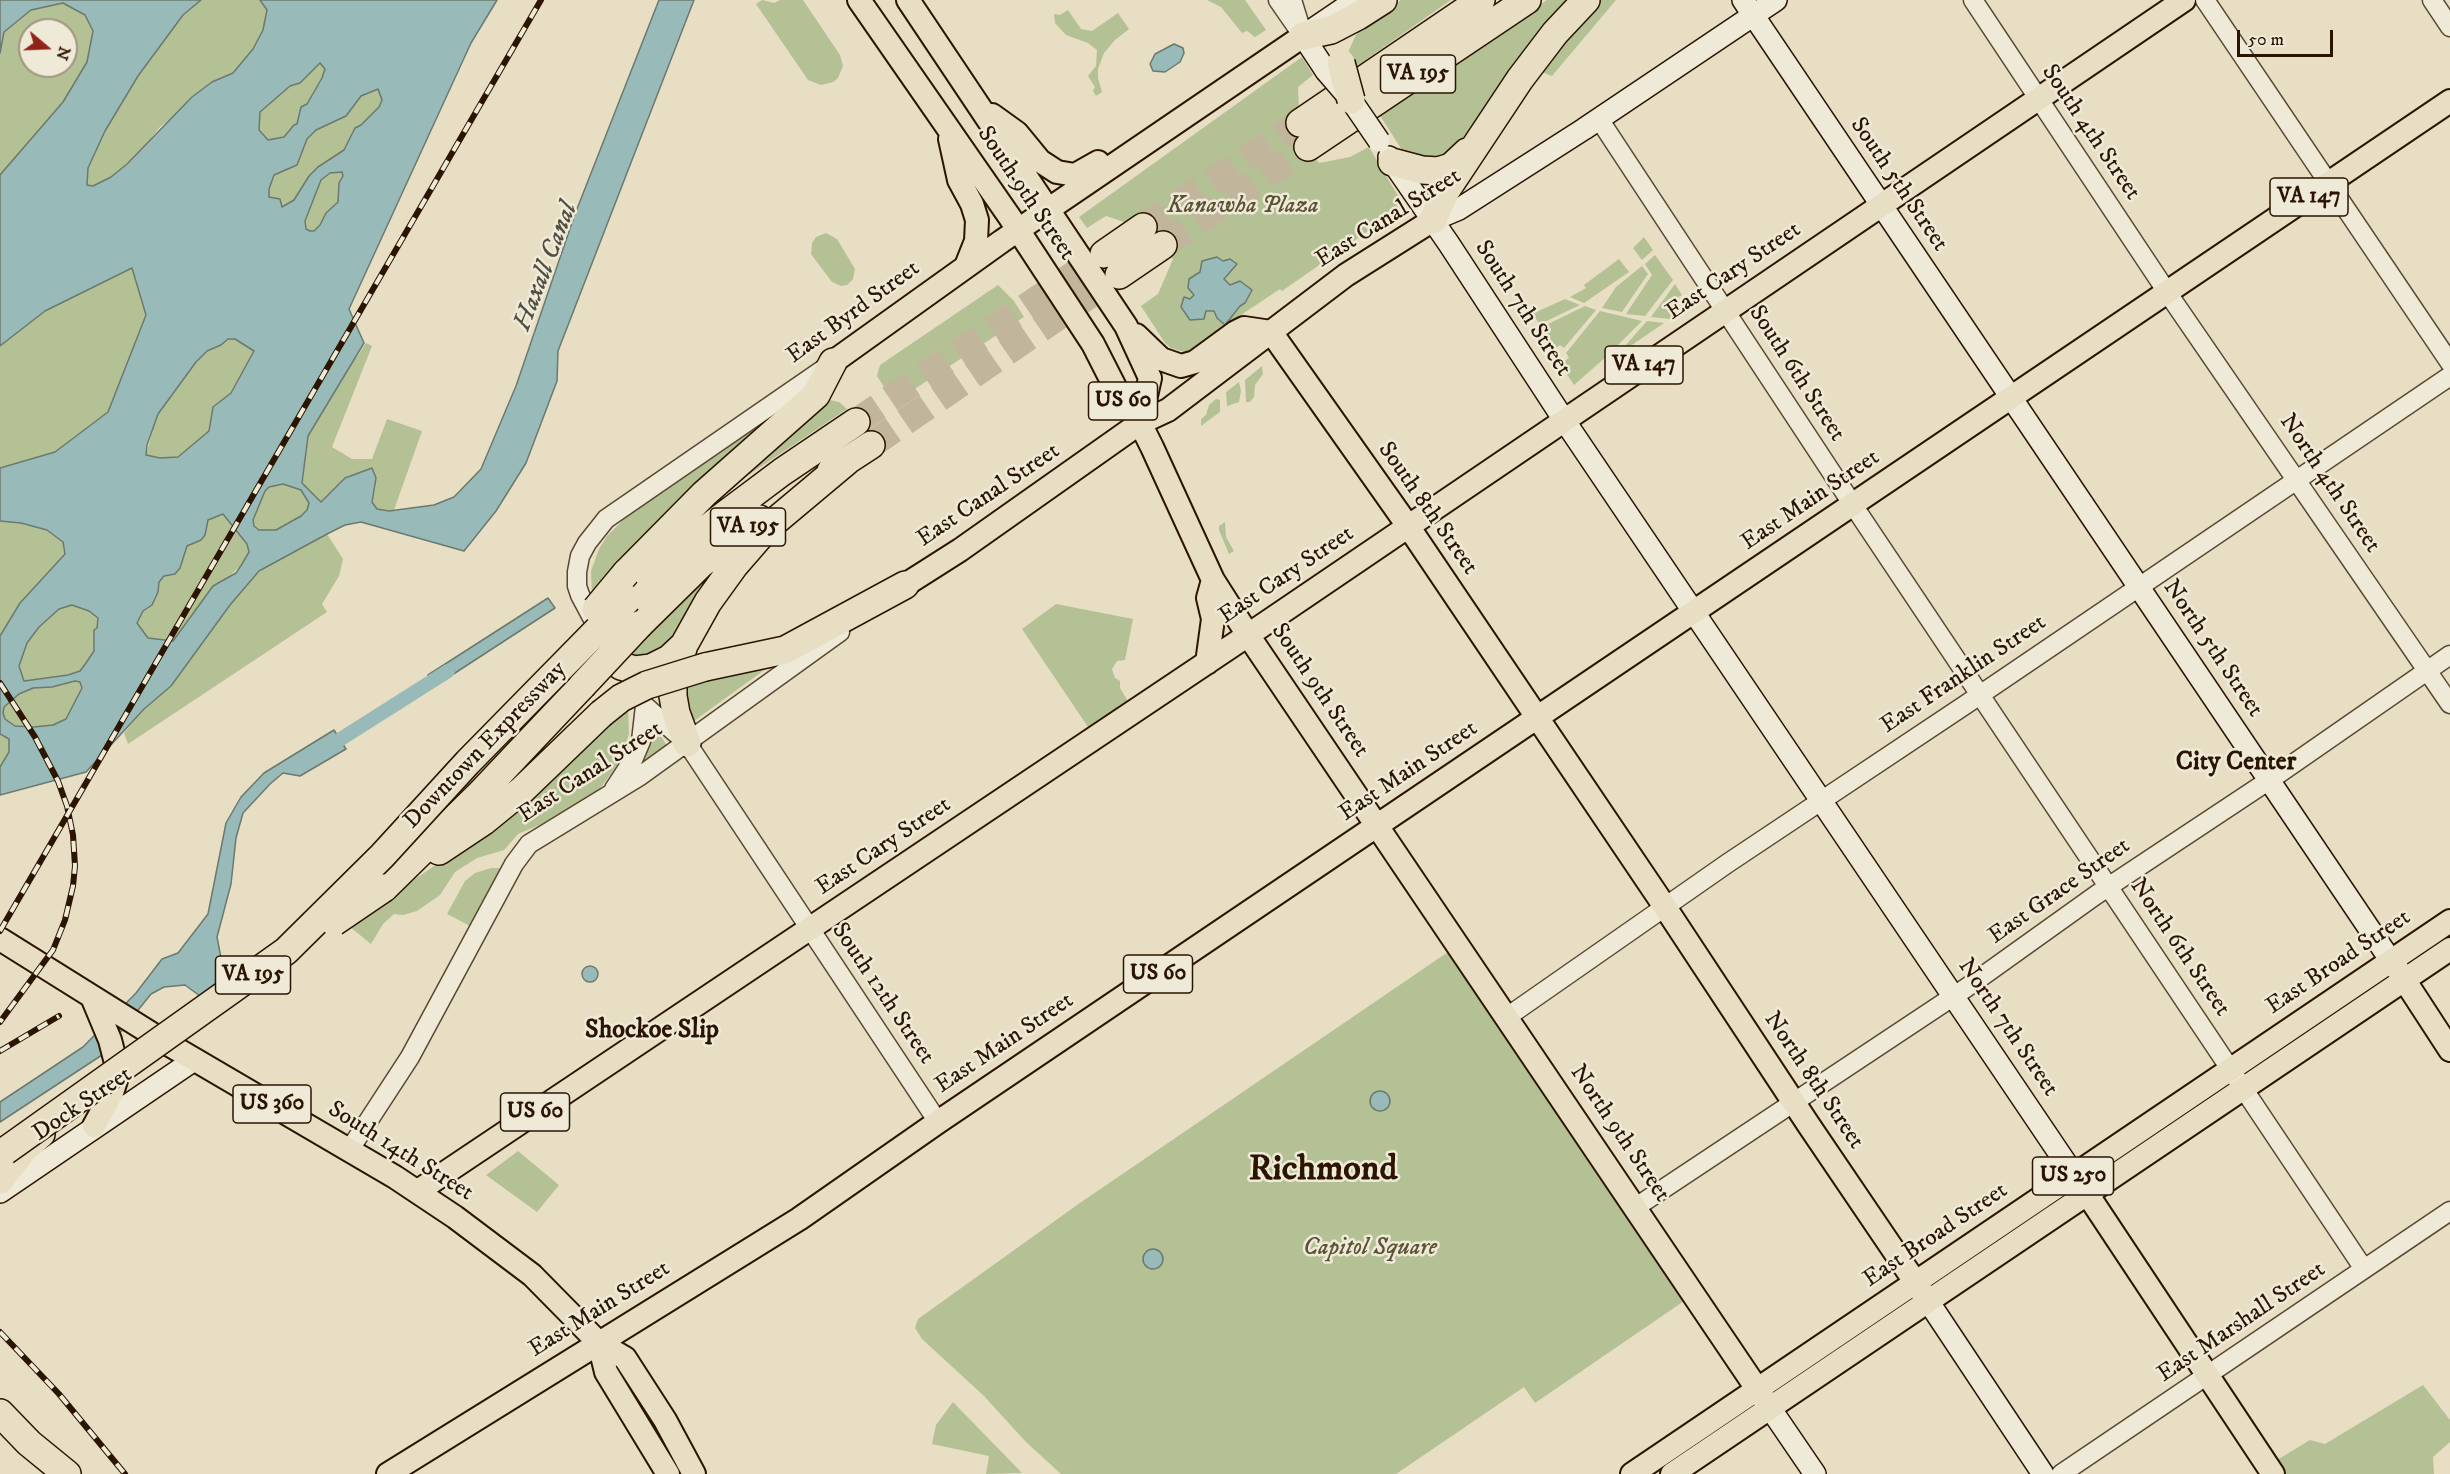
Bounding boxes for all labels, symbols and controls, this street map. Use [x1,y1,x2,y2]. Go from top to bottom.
north arrow [18,18,78,78]
scale bar [2240,18,2336,56]
text: 50 m [2248,29,2284,51]
text: N [52,44,75,63]
road number: VA 195 [1380,55,1456,93]
street label: South 4th Street [2034,60,2146,206]
street label: South 5th Street [1843,113,1953,257]
street label: South 9th Street [970,122,1080,266]
street label: East Canal Street [1311,163,1467,275]
road number: VA 147 [2270,178,2348,216]
park label: Kanawha Plaza [1167,193,1319,221]
water label: Haxall Canal [508,198,586,336]
street label: East Cary Street [1661,216,1807,328]
street label: South 7th Street [1467,236,1577,382]
street label: East Byrd Street [782,255,926,371]
street label: South 6th Street [1741,301,1851,447]
road number: VA 147 [1605,346,1683,384]
road number: US 60 [1088,382,1158,420]
street label: North 4th Street [2272,409,2386,559]
street label: South 8th Street [1371,437,1483,581]
street label: East Canal Street [912,438,1066,554]
street label: East Main Street [1736,444,1886,558]
road number: VA 195 [710,508,786,546]
street label: East Cary Street [1214,520,1360,632]
street label: North 5th Street [2156,575,2268,723]
street label: East Franklin Street [1876,609,2052,741]
street label: South 9th Street [1264,619,1374,763]
street label: Downtown Expressway [399,656,573,836]
street label: East Main Street [1334,715,1484,829]
street label: East Canal Street [514,716,668,830]
district label: City Center [2176,748,2296,780]
street label: East Cary Street [811,791,957,903]
street label: East Grace Street [1984,833,2136,951]
street label: North 6th Street [2122,874,2236,1022]
street label: East Broad Street [2261,904,2417,1022]
street label: South 12th Street [824,918,940,1070]
street label: North 7th Street [1950,954,2064,1102]
road number: US 60 [1124,955,1192,993]
road number: VA 195 [216,956,290,994]
street label: East Main Street [930,987,1080,1101]
street label: North 8th Street [1757,1007,1869,1155]
district label: Shockoe Slip [585,1016,719,1048]
street label: North 9th Street [1563,1060,1675,1208]
street label: Dock Street [28,1061,138,1149]
road number: US 360 [233,1085,311,1123]
road number: US 60 [500,1093,570,1131]
street label: South 14th Street [322,1096,478,1208]
district label: Richmond [1249,1150,1397,1194]
road number: US 250 [2032,1157,2114,1195]
street label: East Broad Street [1858,1177,2014,1295]
park label: Capitol Square [1303,1235,1437,1263]
street label: East Main Street [524,1255,676,1365]
street label: East Marshall Street [2153,1256,2331,1390]

